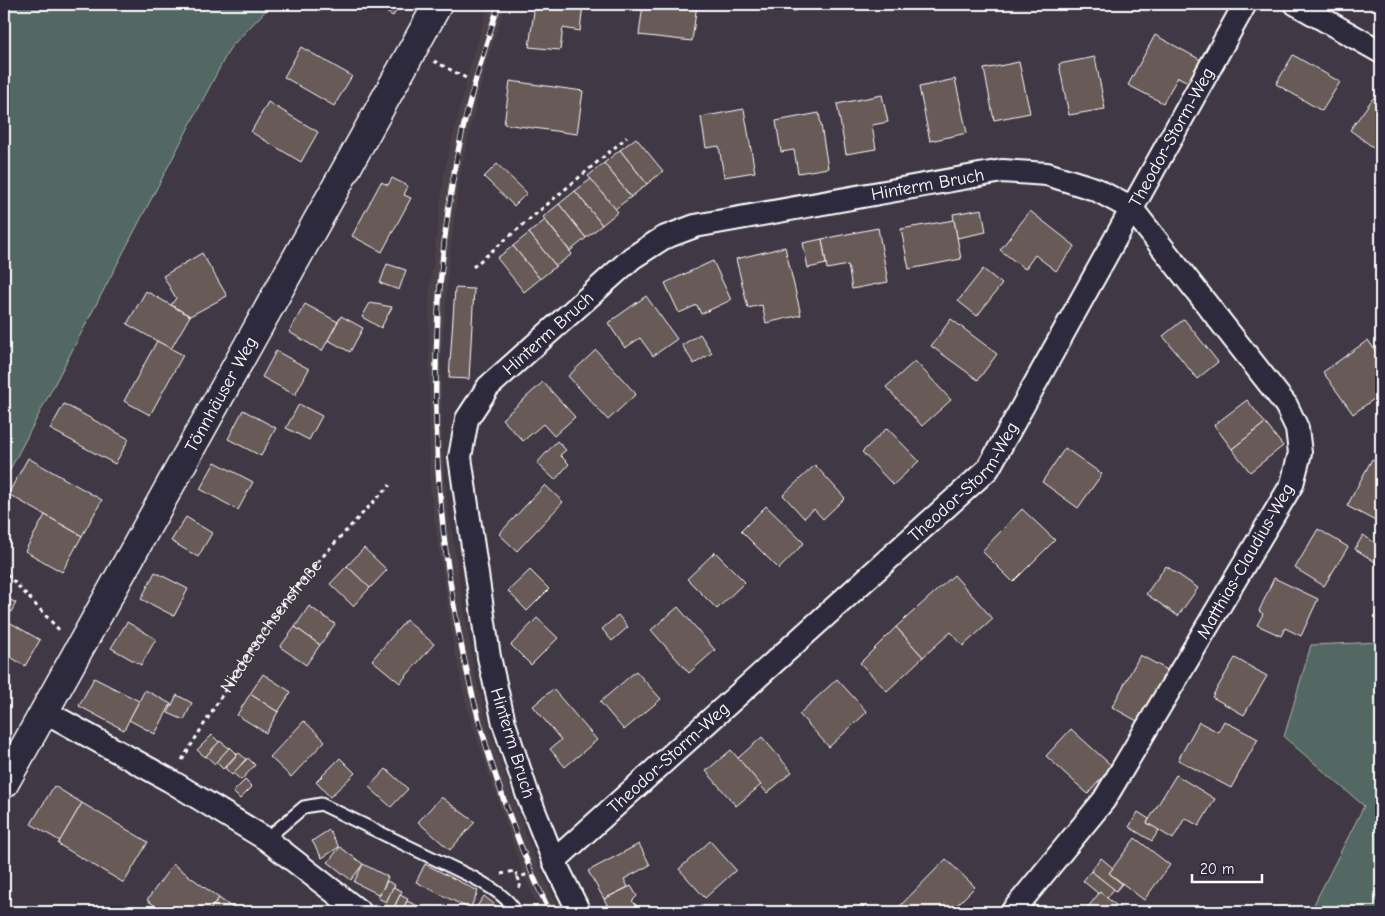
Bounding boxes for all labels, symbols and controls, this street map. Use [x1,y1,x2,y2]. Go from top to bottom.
street label: Theodor-Storm-Weg [1125,64,1219,211]
street label: Hinterm Bruch [869,164,986,205]
street label: Hinterm Bruch [499,287,598,380]
street label: Tönnhäuser Weg [181,333,262,456]
street label: Theodor-Storm-Weg [904,418,1023,547]
street label: Matthias-Claudius-Weg [1192,480,1298,643]
street label: Niedersachsenstraße [216,555,326,697]
street label: Hinterm Bruch [486,685,539,801]
street label: Theodor-Storm-Weg [604,698,734,818]
scale bar [1192,851,1262,883]
text: 20 m [1200,860,1234,878]

